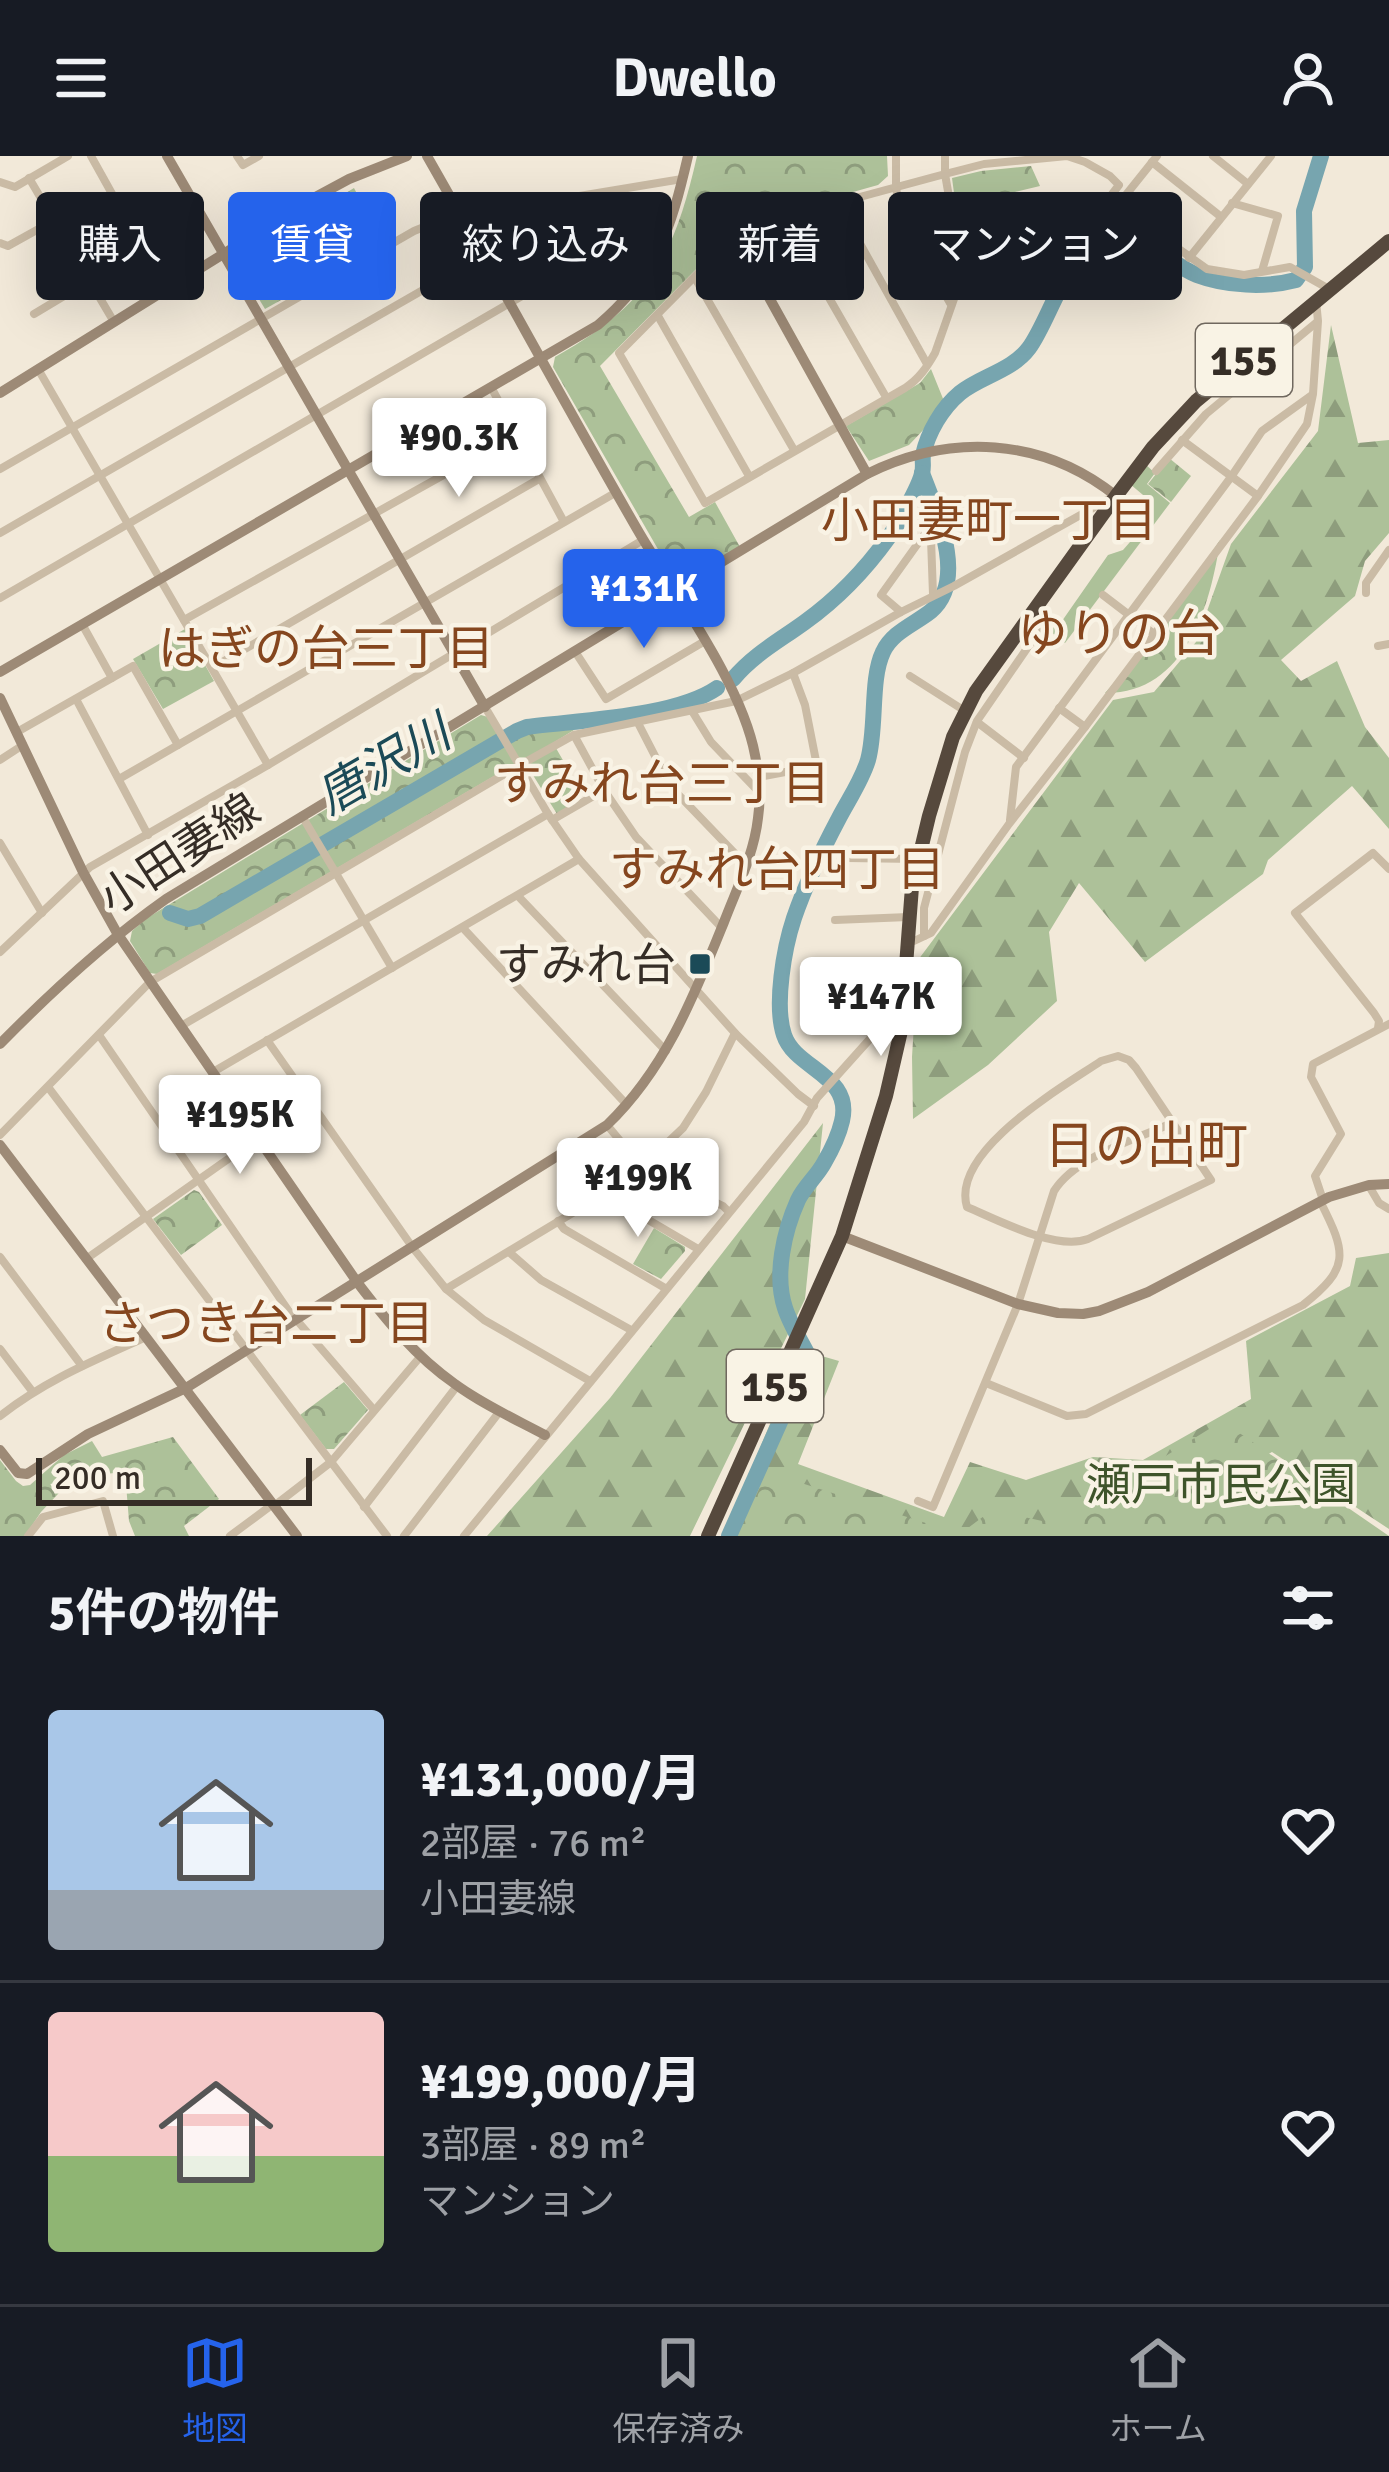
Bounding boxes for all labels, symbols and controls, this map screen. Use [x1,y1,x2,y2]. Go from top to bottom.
icon: menu [48,45,114,111]
text: Dwello [612,45,777,112]
icon: person [1275,45,1341,111]
chip: 購入 [36,192,204,300]
chip: 賃貸 [228,192,396,300]
chip: 絞り込み [420,192,672,300]
chip: 新着 [696,192,864,300]
chip: マンション [888,192,1182,300]
road number: 155 [1196,324,1292,396]
pin: ¥90.3K [361,398,557,500]
text: ¥90.3K [399,413,519,461]
district label: 小田妻町一丁目 [821,492,1157,551]
pin: ¥131K [560,549,728,651]
text: ¥131K [590,564,698,612]
district label: ゆりの台 [1017,603,1221,666]
district label: はぎの台三丁目 [158,620,494,679]
water label: 唐沢川 [307,701,465,827]
district label: すみれ台三丁目 [494,755,830,814]
street label: 小田妻線 [89,782,270,926]
district label: すみれ台四丁目 [609,841,945,900]
place label: すみれ台 [496,938,676,993]
marker: すみれ台 [687,951,713,977]
pin: ¥147K [797,957,965,1059]
text: ¥147K [827,972,935,1020]
pin: ¥195K [156,1075,324,1177]
text: ¥195K [186,1090,294,1138]
district label: 日の出町 [1044,1115,1248,1178]
pin: ¥199K [554,1138,722,1240]
text: ¥199K [584,1153,692,1201]
district label: さつき台二丁目 [98,1295,434,1354]
road number: 155 [727,1350,823,1422]
scale bar [36,1452,312,1505]
text: 200 m [54,1458,141,1499]
park label: 瀬戸市民公園 [1086,1458,1356,1513]
icon: filters [1275,1575,1341,1641]
text: 5件の物件 [48,1582,280,1645]
text: ¥131,000/月 [420,1748,702,1811]
icon: home [144,1758,288,1902]
icon: heart [1275,1797,1341,1863]
text: 2部屋 · 76 m² [420,1819,646,1867]
text: 小田妻線 [420,1875,576,1923]
text: ¥199,000/月 [420,2050,702,2113]
icon: home [144,2060,288,2204]
icon: heart [1275,2099,1341,2165]
text: 3部屋 · 89 m² [420,2121,646,2169]
text: マンション [420,2177,615,2225]
tab: 地図 [182,2330,248,2450]
tab: 保存済み [612,2330,744,2450]
tab: ホーム [1109,2330,1207,2450]

